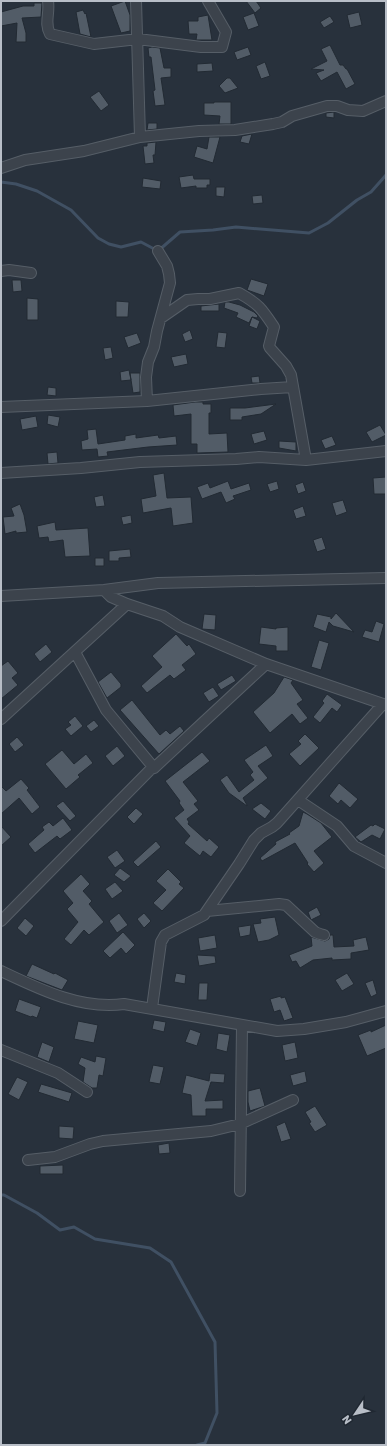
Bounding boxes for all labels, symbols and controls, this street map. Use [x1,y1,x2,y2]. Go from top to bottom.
north arrow [335,1394,375,1434]
text: N [340,1412,355,1426]

